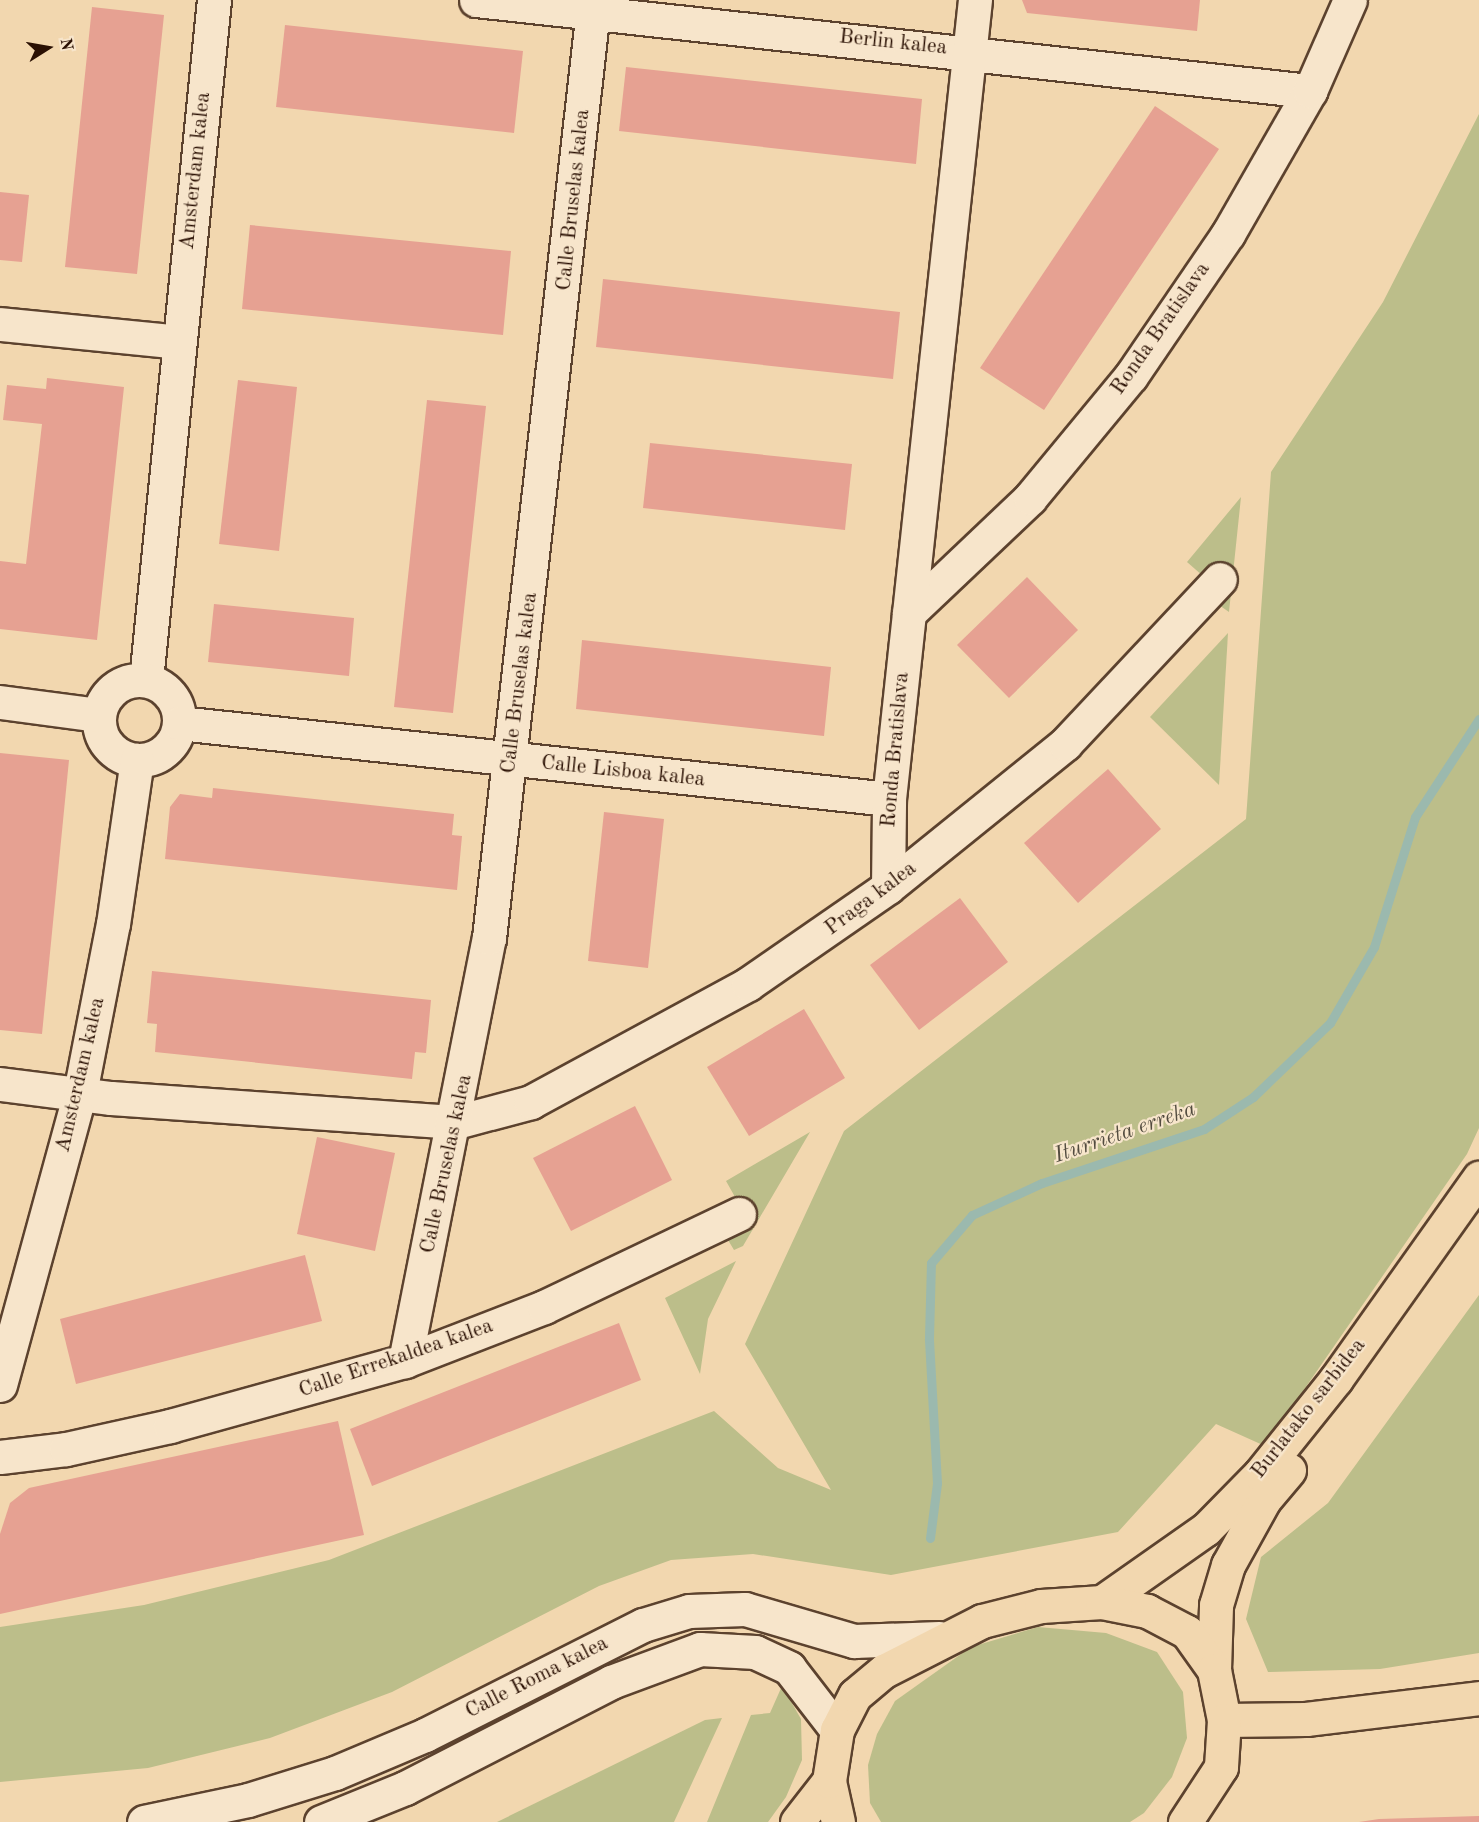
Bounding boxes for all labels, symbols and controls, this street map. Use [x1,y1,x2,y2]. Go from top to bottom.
north arrow [18,18,78,78]
street label: Berlin kalea [838,25,948,61]
text: N [57,37,75,52]
street label: Amsterdam kalea [175,91,217,251]
street label: Calle Bruselas kalea [552,108,596,292]
street label: Ronda Bratislava [1106,258,1216,400]
street label: Calle Bruselas kalea [496,591,544,775]
street label: Ronda Bratislava [877,671,915,829]
street label: Calle Lisboa kalea [540,751,706,793]
street label: Praga kalea [820,856,922,942]
street label: Amsterdam kalea [51,995,111,1155]
street label: Calle Bruselas kalea [416,1072,478,1256]
water label: Iturrieta erreka [1051,1096,1199,1170]
street label: Calle Errekaldea kalea [296,1314,496,1404]
street label: Burlatako sarbidea [1246,1334,1372,1484]
street label: Calle Roma kalea [461,1631,613,1725]

